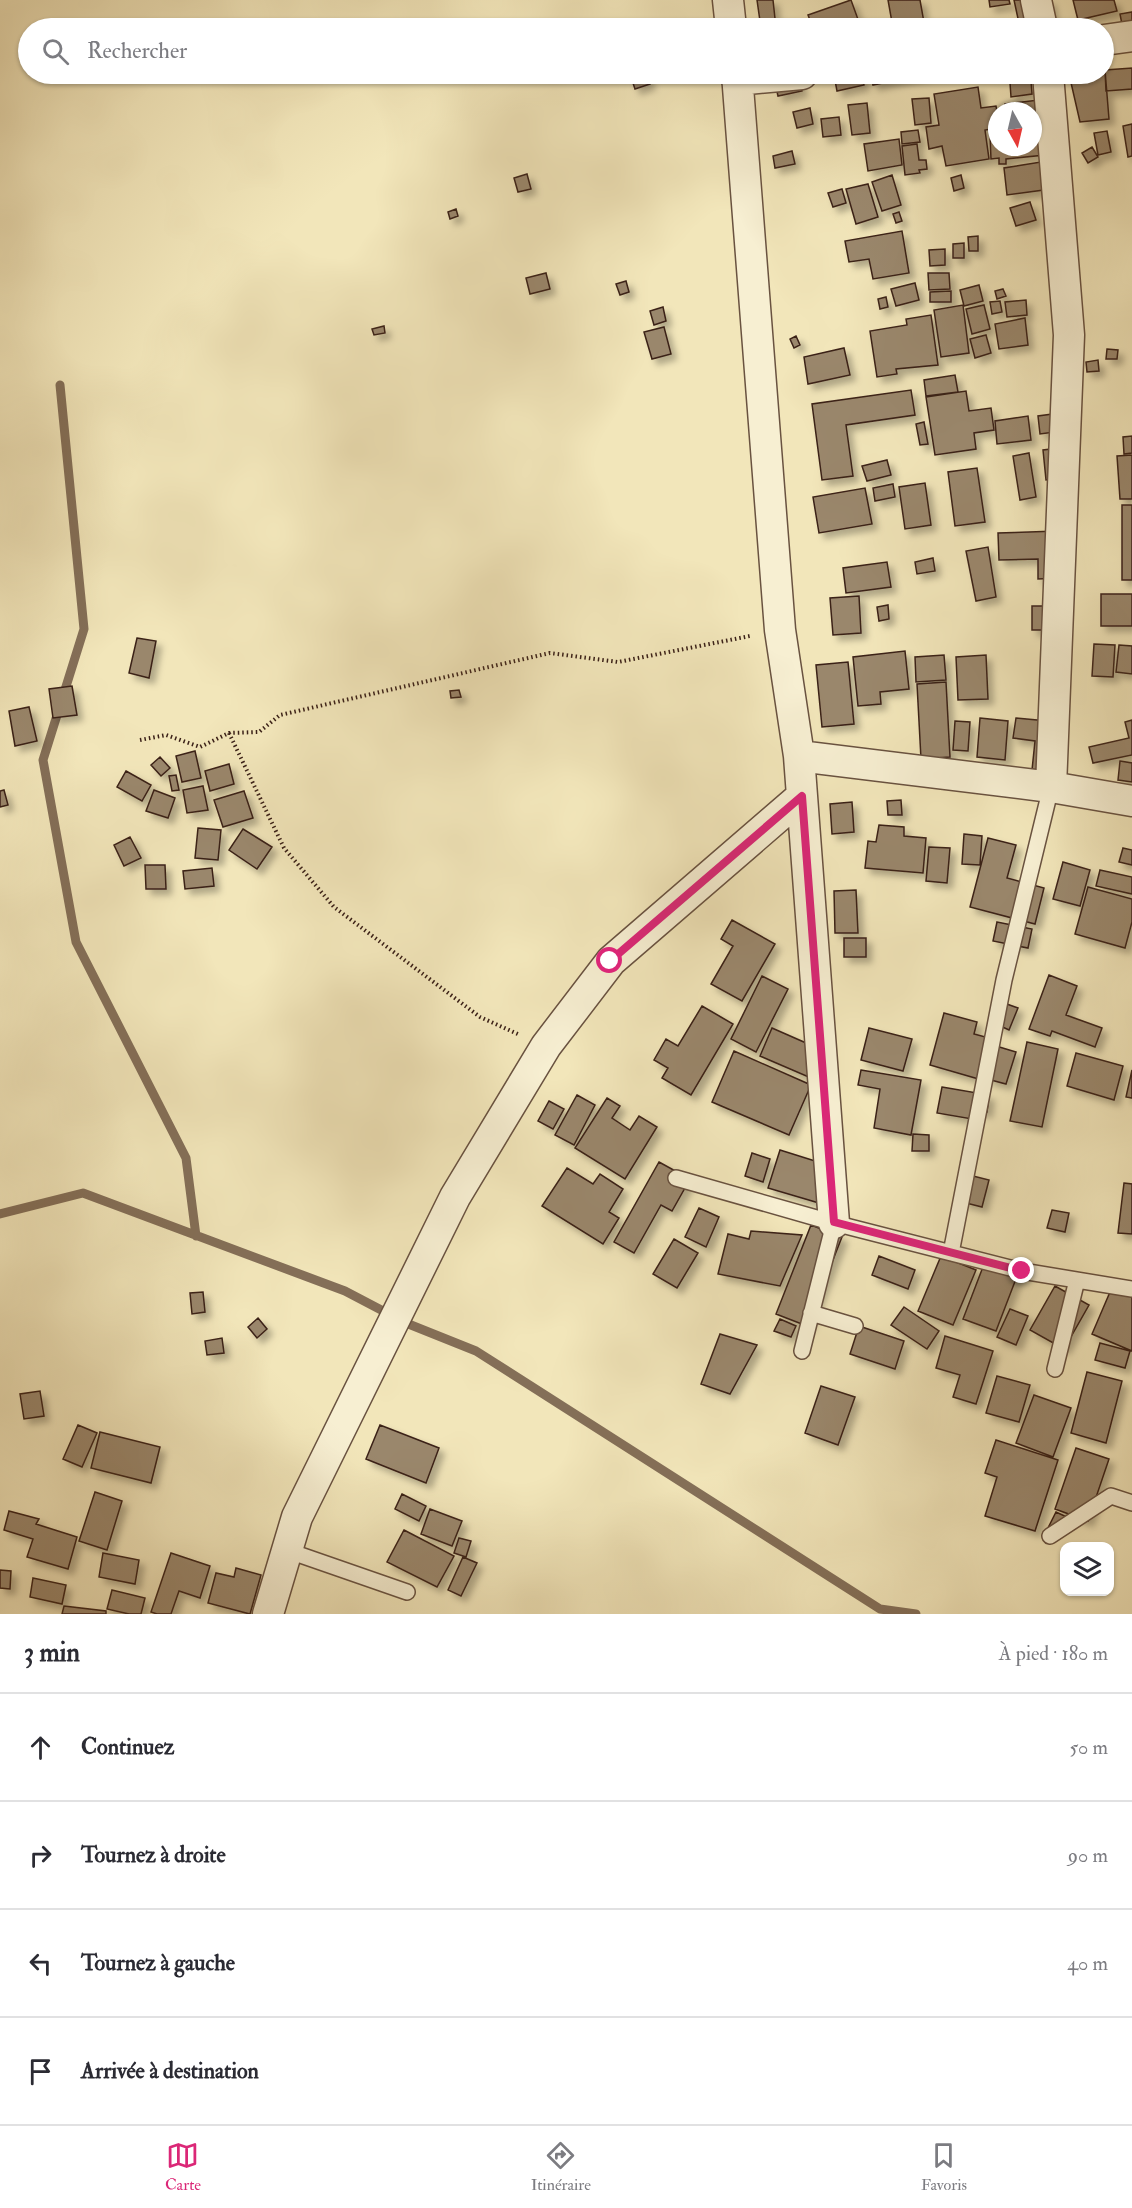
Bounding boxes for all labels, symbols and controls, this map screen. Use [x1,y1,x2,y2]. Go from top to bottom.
search box [18,18,1114,84]
icon: search [39,35,72,68]
text: Rechercher [87,37,187,65]
north arrow [988,102,1042,156]
route start [596,947,622,973]
route end [1008,1257,1034,1283]
map controls [1060,1542,1114,1596]
button: layers [1060,1542,1114,1596]
text: 3 min [24,1637,80,1669]
text: À pied · 180 m [999,1641,1108,1666]
icon: ahead [24,1731,57,1764]
text: Continuez [81,1733,174,1761]
text: 50 m [1069,1735,1108,1760]
icon: right [24,1839,57,1872]
text: Tournez à droite [81,1841,226,1869]
text: 90 m [1068,1843,1108,1868]
icon: left [24,1947,57,1980]
text: Tournez à gauche [81,1949,235,1977]
text: 40 m [1067,1951,1108,1976]
icon: arrive [24,2055,57,2088]
text: Arrivée à destination [81,2057,259,2085]
tab: Carte [165,2139,201,2195]
tab: Itinéraire [531,2139,591,2195]
tab: Favoris [921,2139,967,2195]

